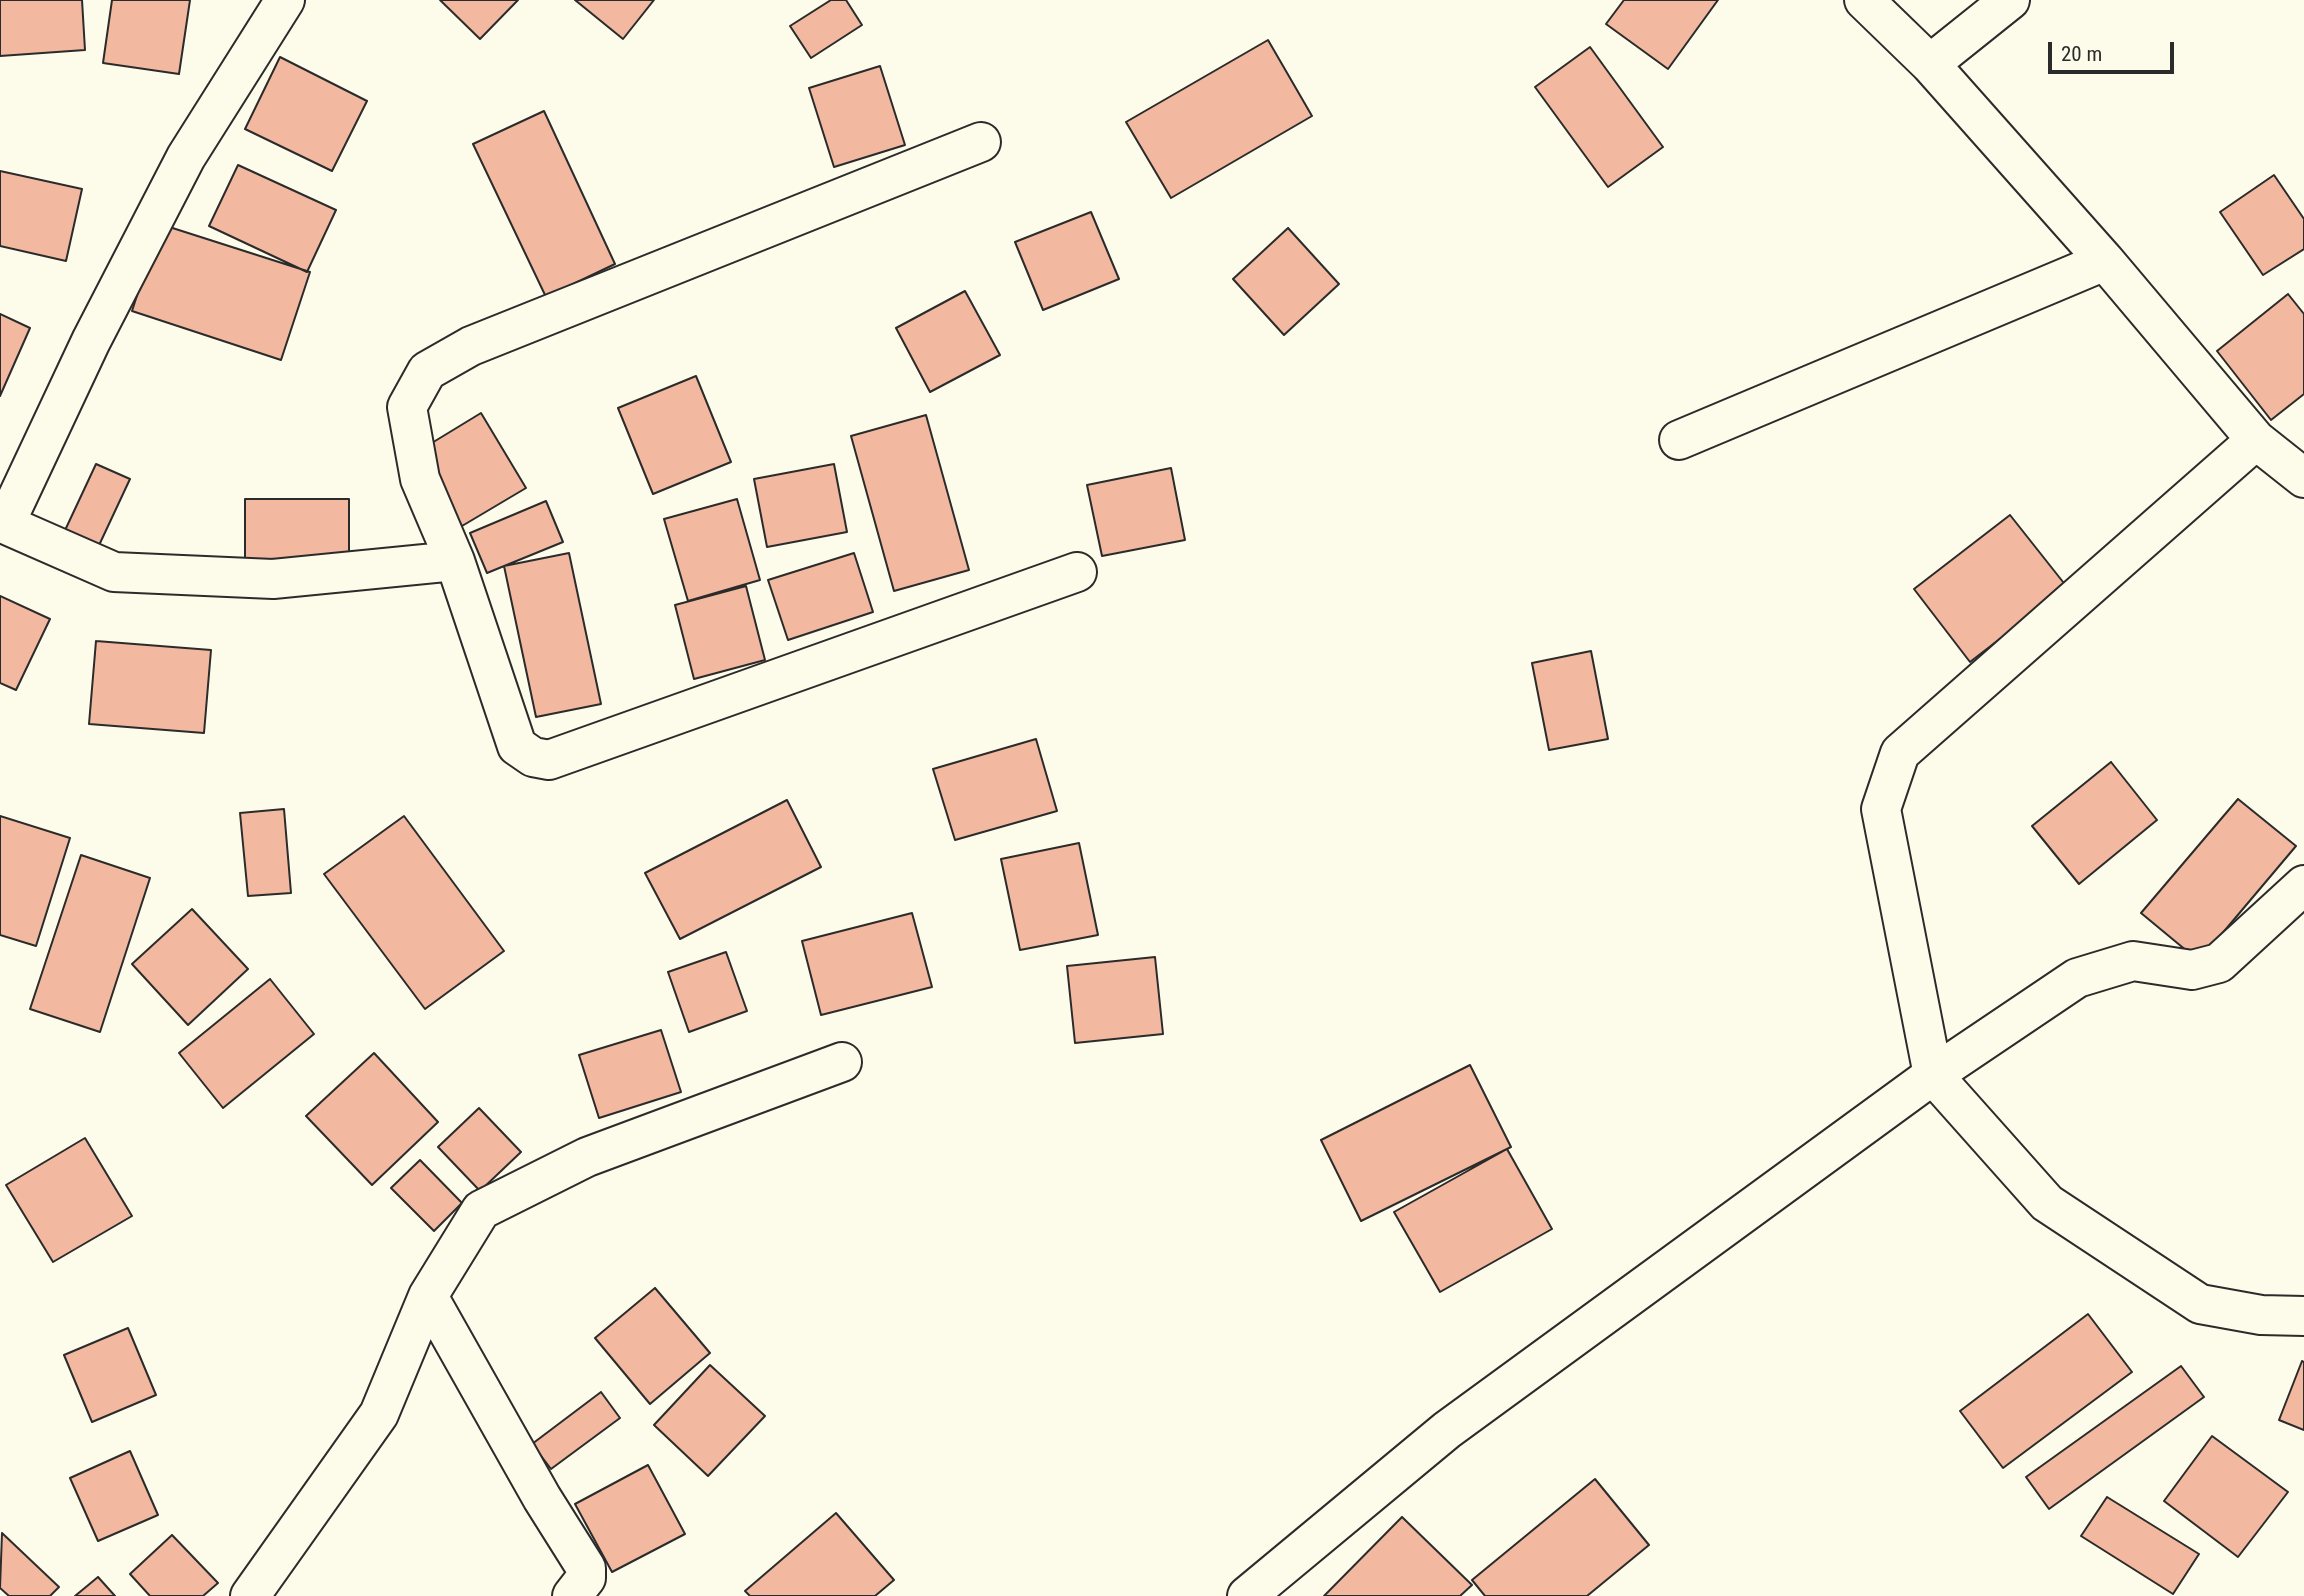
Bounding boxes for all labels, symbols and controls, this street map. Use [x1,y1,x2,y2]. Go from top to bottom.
scale bar [2052,28,2178,72]
text: 20 m [2061,42,2102,66]

